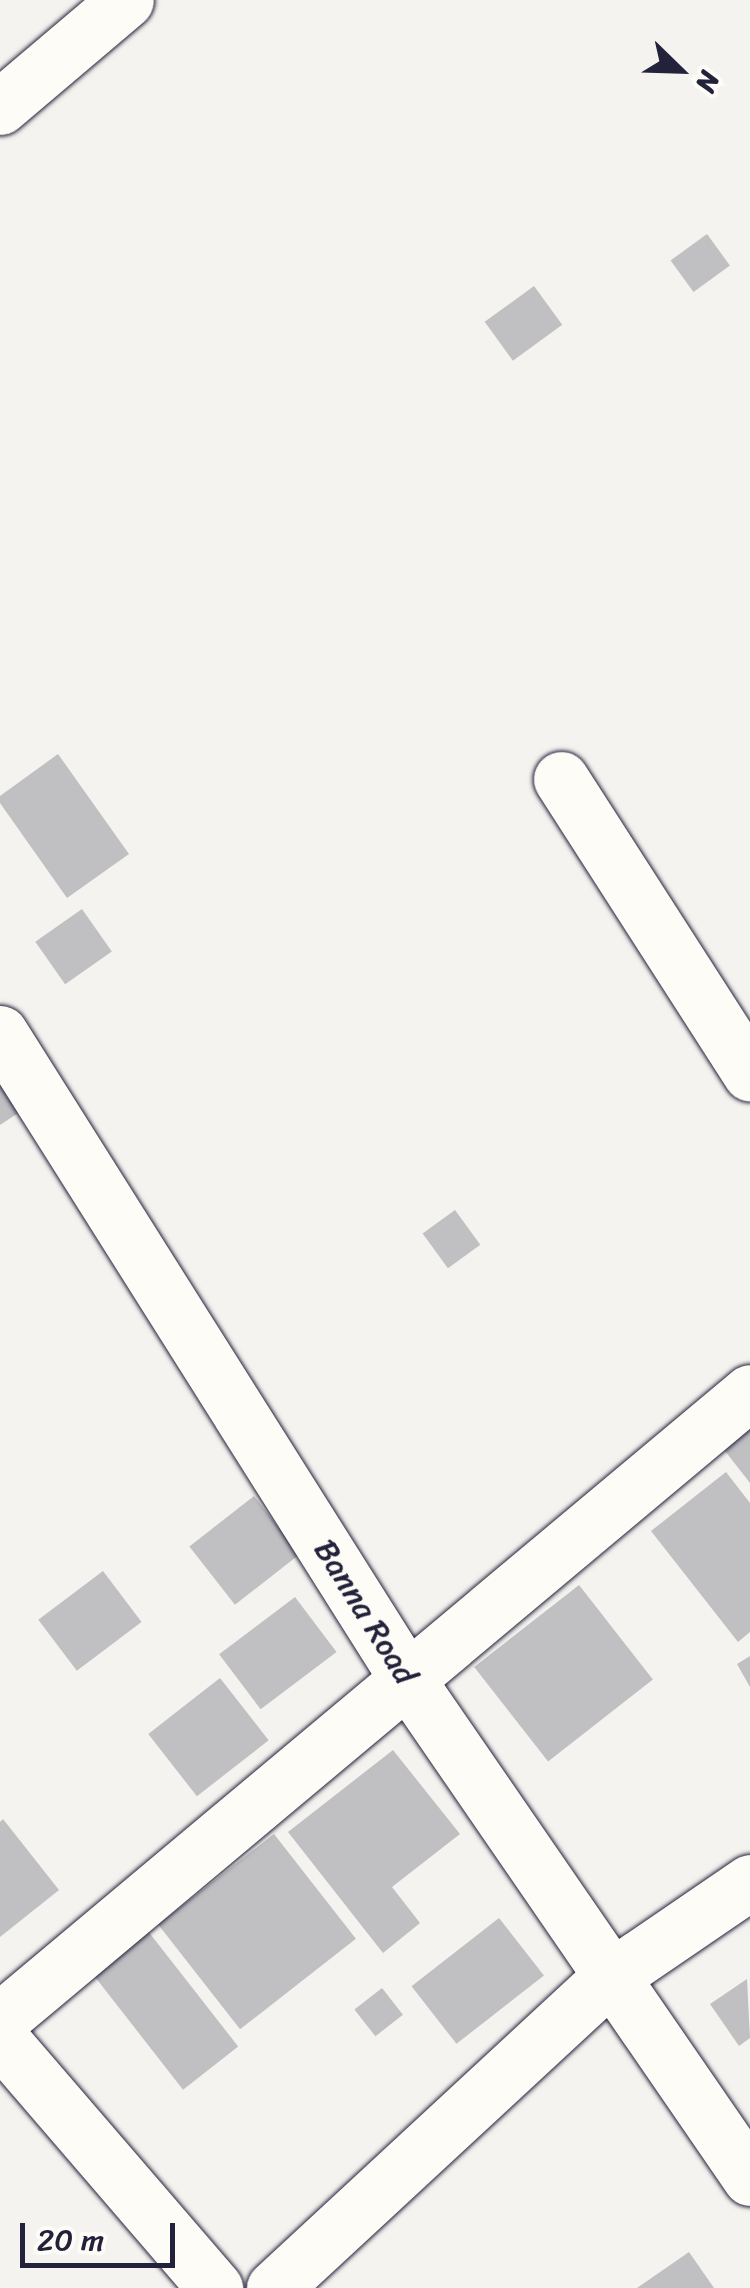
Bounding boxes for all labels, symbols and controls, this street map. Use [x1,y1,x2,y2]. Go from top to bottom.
north arrow [630,20,730,120]
text: N [682,63,734,100]
street label: Banna Road [305,1532,425,1692]
scale bar [25,2203,180,2265]
text: 20 m [37,2213,104,2267]

